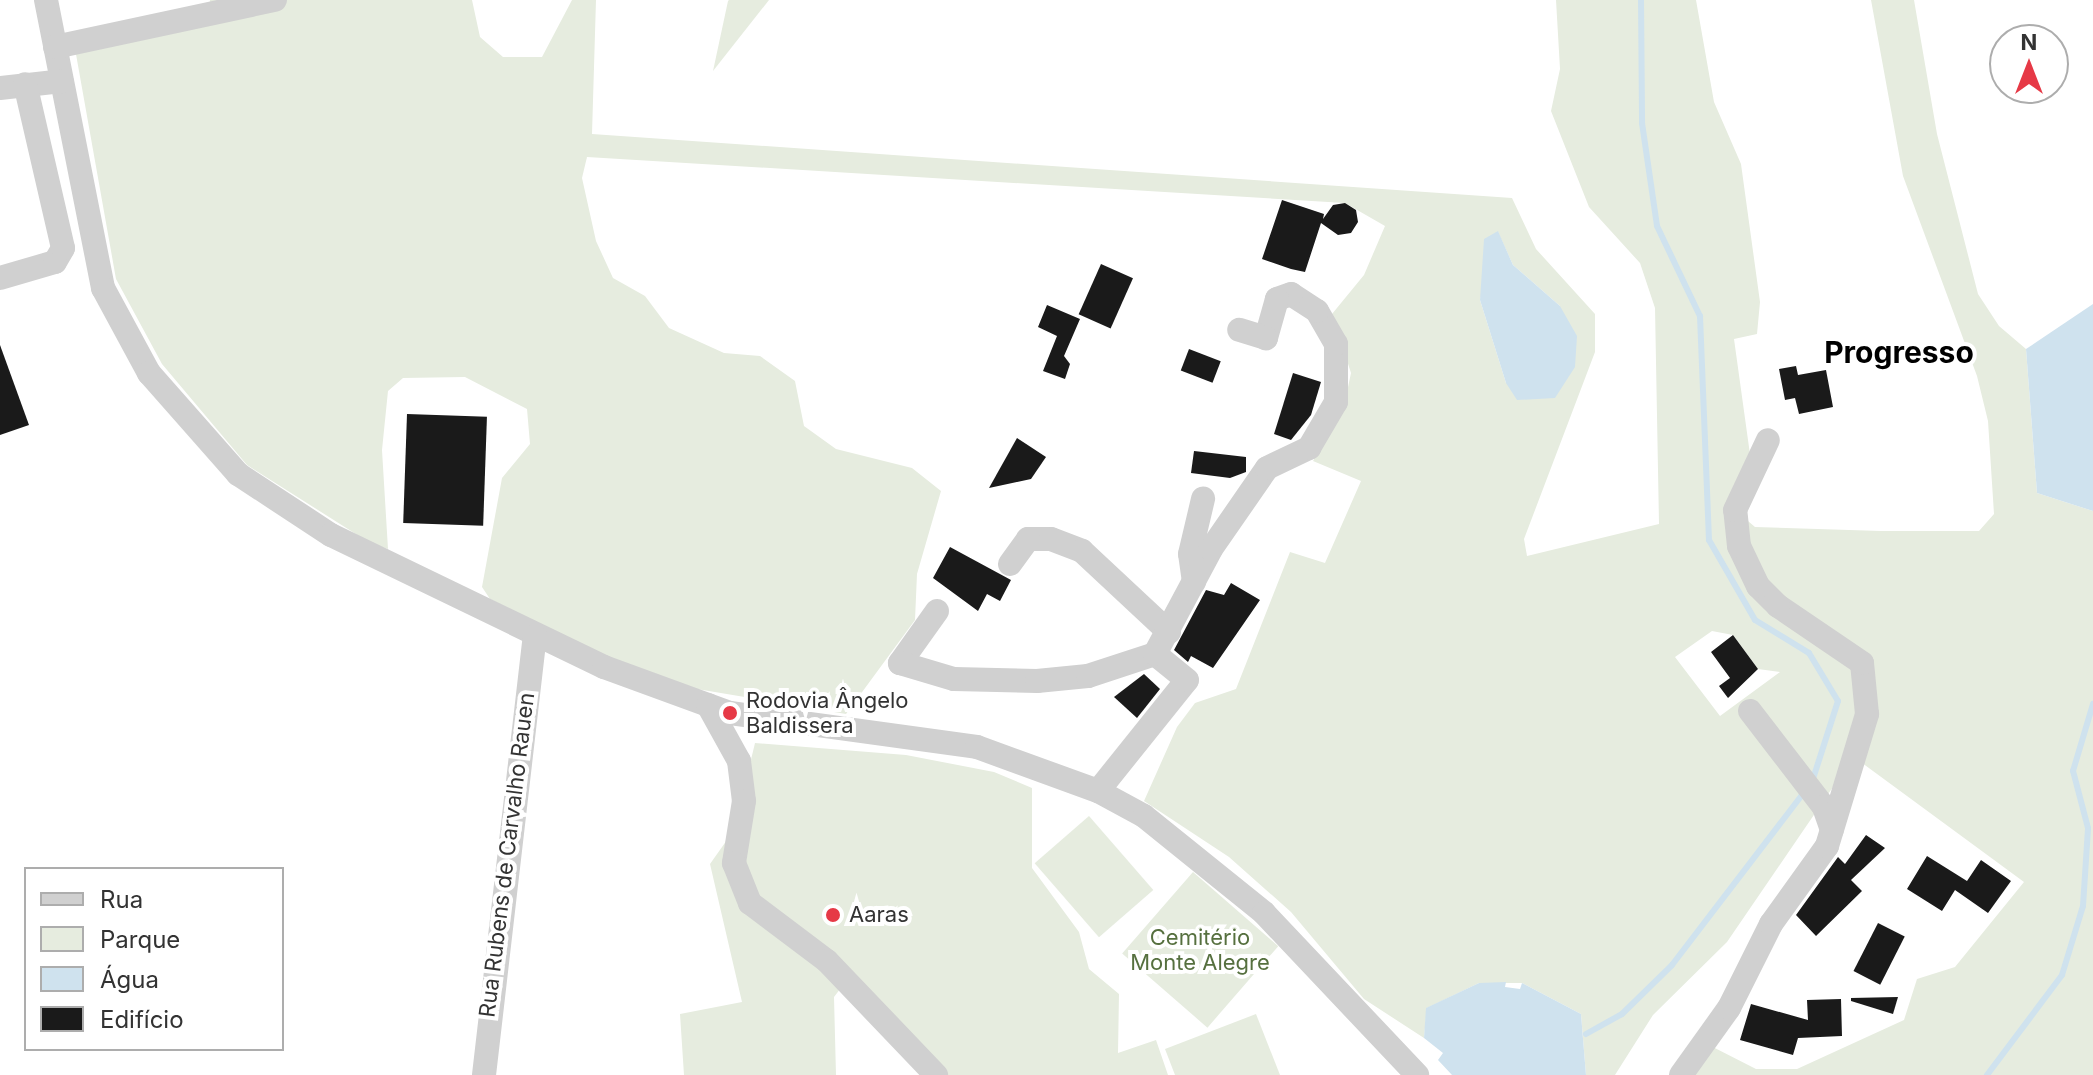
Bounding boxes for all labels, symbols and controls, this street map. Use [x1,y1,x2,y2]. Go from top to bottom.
north arrow [1989,24,2069,104]
text: N [2021,29,2037,55]
district label: Progresso [1824,334,1974,370]
place label: Rodovia Ângelo Baldissera [746,687,909,738]
street label: Rua Rubens de Carvalho Rauen [474,691,540,1019]
marker: Rodovia Ângelo Baldissera [721,704,739,722]
legend [24,867,284,1051]
text: Rua [100,885,143,914]
place label: Aaras [849,902,909,928]
marker: Aaras [824,906,842,924]
park label: Cemitério Monte Alegre [1130,924,1270,976]
text: Parque [100,925,180,954]
text: Água [100,965,159,994]
text: Edifício [100,1005,184,1034]

